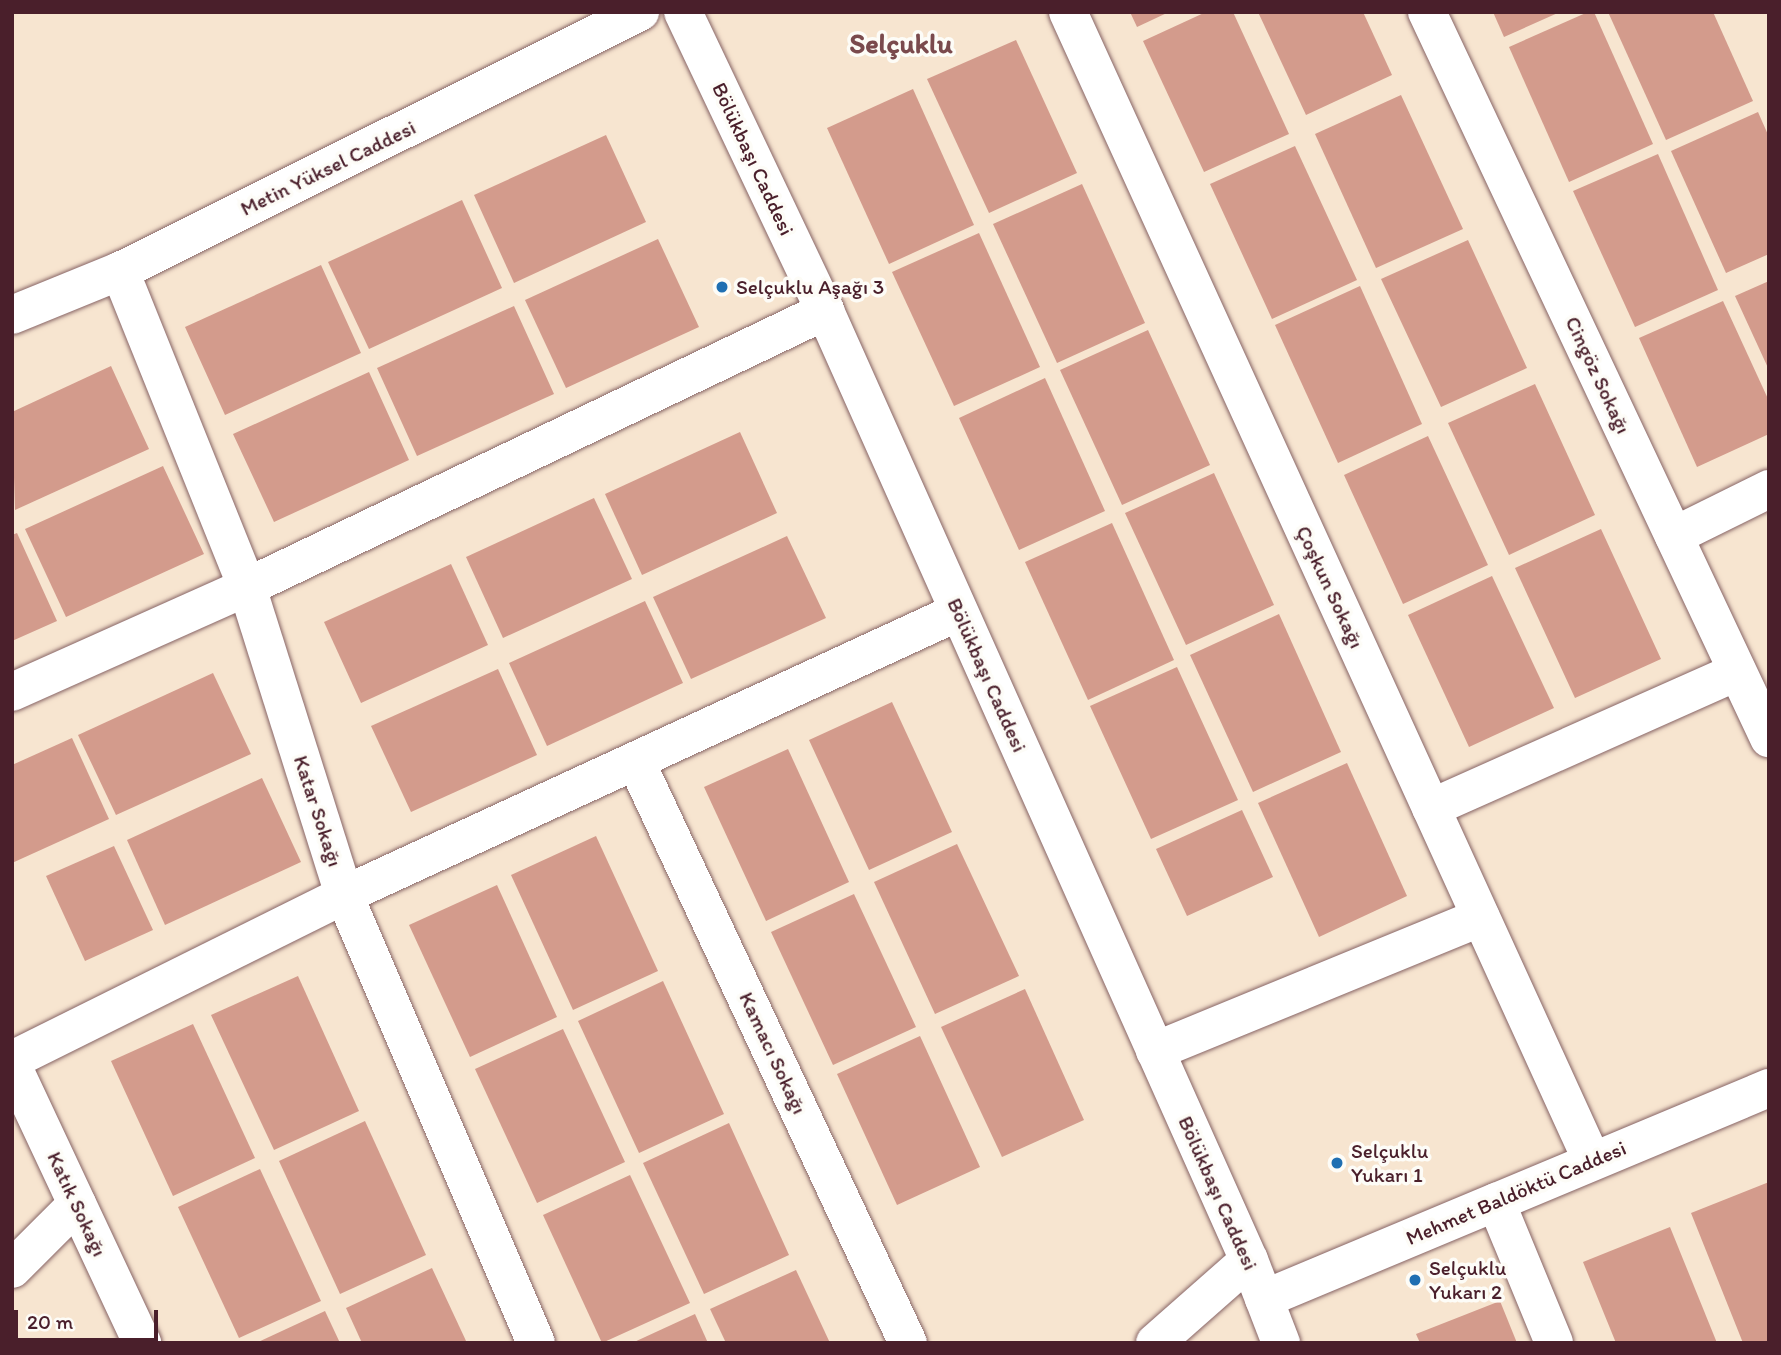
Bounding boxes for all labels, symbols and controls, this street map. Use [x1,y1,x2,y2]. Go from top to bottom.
district label: Selçuklu [849,26,953,60]
street label: Bölükbaşı Caddesi [707,78,799,240]
street label: Metin Yüksel Caddesi [236,115,420,221]
place label: Selçuklu Aşağı 3 [736,274,884,300]
marker: Selçuklu Aşağı 3 [714,279,730,295]
street label: Cingöz Sokağı [1560,312,1636,438]
street label: Çoşkun Sokağı [1291,522,1369,652]
street label: Bölükbaşı Caddesi [942,594,1032,756]
street label: Katar Sokağı [288,752,348,870]
street label: Kamacı Sokağı [734,988,812,1118]
street label: Bölükbaşı Caddesi [1173,1112,1263,1274]
street label: Mehmet Baldöktü Caddesi [1402,1135,1630,1251]
place label: Selçuklu Yukarı 1 [1351,1138,1428,1188]
street label: Katık Sokağı [42,1147,112,1261]
marker: Selçuklu Yukarı 1 [1329,1155,1345,1171]
place label: Selçuklu Yukarı 2 [1429,1255,1506,1305]
marker: Selçuklu Yukarı 2 [1407,1272,1423,1288]
scale bar [18,1296,161,1340]
text: 20 m [27,1309,73,1334]

